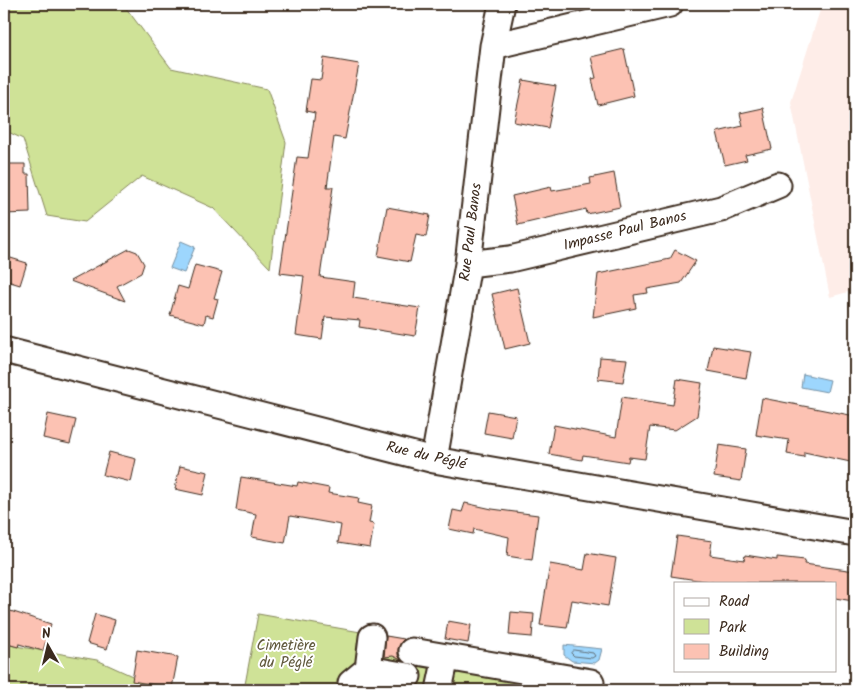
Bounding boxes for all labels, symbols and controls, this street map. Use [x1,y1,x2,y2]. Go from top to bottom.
street label: Rue Paul Banos [453,181,489,282]
street label: Impasse Paul Banos [561,204,690,258]
street label: Rue du Péglé [384,435,470,477]
legend [674,582,836,672]
text: Road [719,590,750,614]
text: Park [719,616,747,640]
north arrow [22,622,72,672]
text: N [40,623,52,646]
park label: Cimetière du Péglé [257,634,316,675]
text: Building [719,640,769,664]

